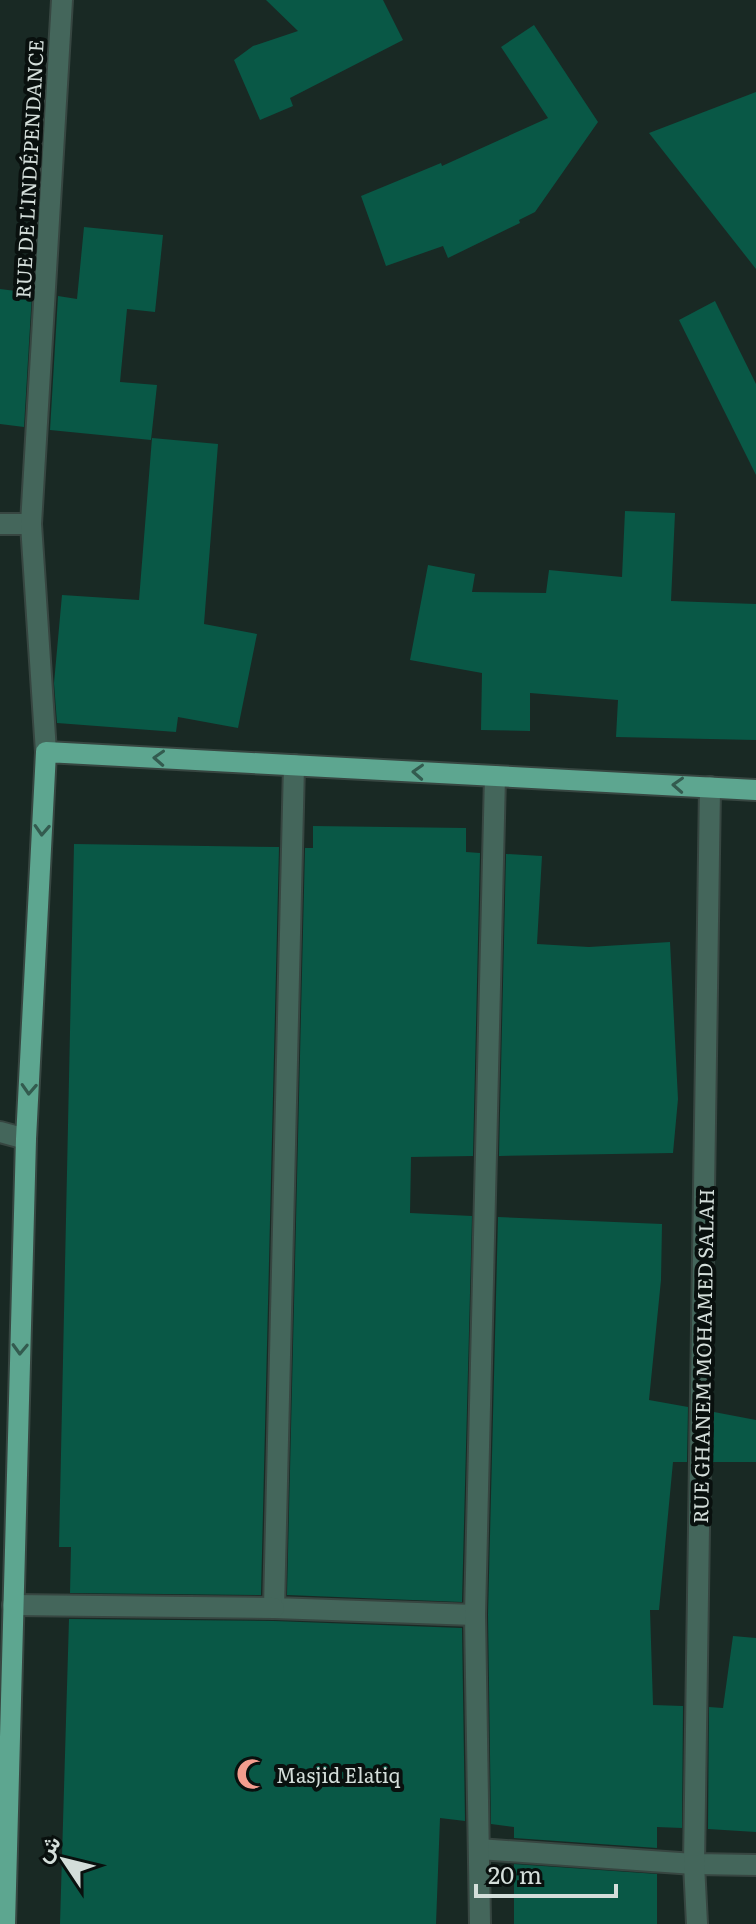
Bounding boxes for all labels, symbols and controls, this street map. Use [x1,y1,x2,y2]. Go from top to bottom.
street label: RUE DE L'INDÉPENDANCE [6,39,50,299]
one-way arrow [152,750,165,767]
one-way arrow [411,763,424,780]
one-way arrow [671,777,684,794]
one-way arrow [34,824,51,837]
one-way arrow [20,1084,37,1096]
street label: RUE GHANEM MOHAMED SALAH [684,1188,720,1524]
one-way arrow [12,1343,29,1356]
mosque icon: Masjid Elatiq [235,1757,269,1791]
place label: Masjid Elatiq [276,1759,401,1789]
north arrow [24,1820,104,1900]
text: ش [25,1827,67,1868]
scale bar [476,1848,616,1898]
text: 20 m [488,1856,542,1891]

